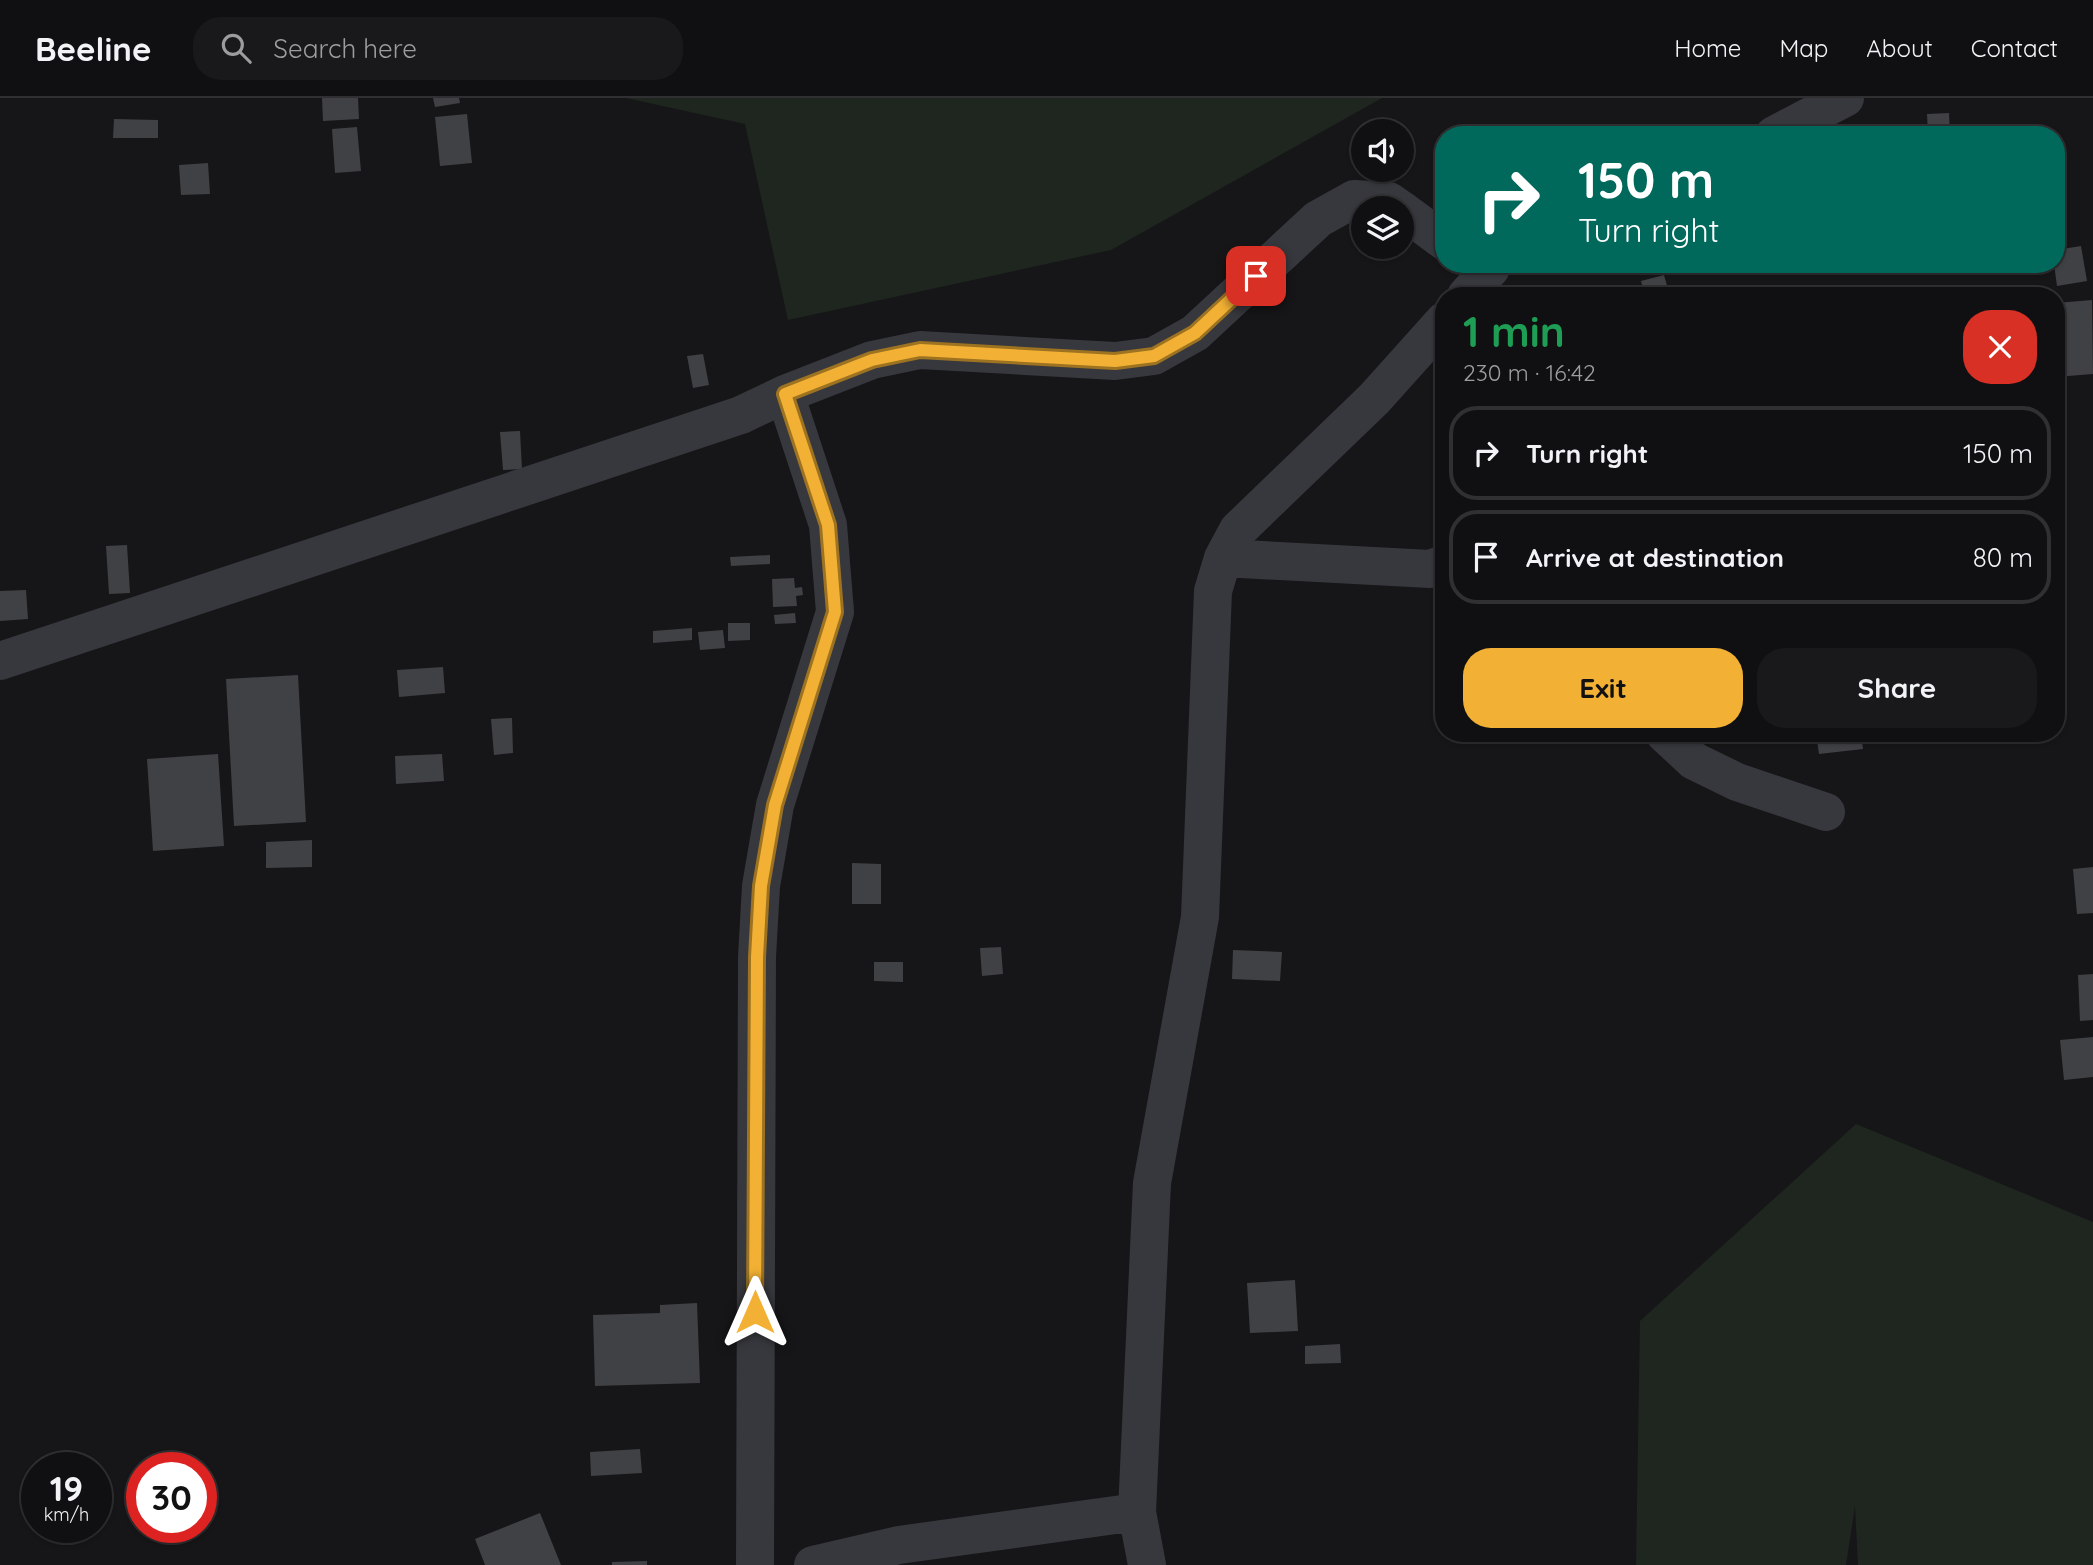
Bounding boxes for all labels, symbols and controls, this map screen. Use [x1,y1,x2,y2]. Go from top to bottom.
search box [193,17,683,80]
text: Beeline [35,28,151,69]
icon: search [217,29,255,67]
text: Search here [273,32,417,65]
text: Home [1674,33,1741,63]
text: Map [1779,33,1828,63]
text: About [1866,33,1933,63]
text: Contact [1971,33,2058,63]
map controls [1351,119,1414,259]
button: sound [1351,119,1414,182]
text: 150 m [1578,149,1714,210]
icon: right [1463,154,1554,245]
button: layers [1351,196,1414,259]
text: Turn right [1578,210,1719,250]
pin [1226,246,1286,306]
icon: arrive [1237,257,1275,295]
text: 1 min [1463,305,1565,358]
button: close [1963,310,2037,384]
text: 230 m · 16:42 [1463,358,1596,387]
icon: right [1467,434,1505,472]
text: Turn right [1526,437,1648,470]
text: 150 m [1963,437,2033,470]
icon: arrive [1467,538,1505,576]
text: Arrive at destination [1526,541,1784,574]
text: 80 m [1973,541,2033,574]
button: Exit [1463,648,1743,728]
button: Share [1757,648,2037,728]
position arrow [718,1275,792,1349]
speed limit sign: 30 [126,1452,217,1543]
text: 19 [50,1466,83,1510]
text: km/h [44,1503,89,1526]

